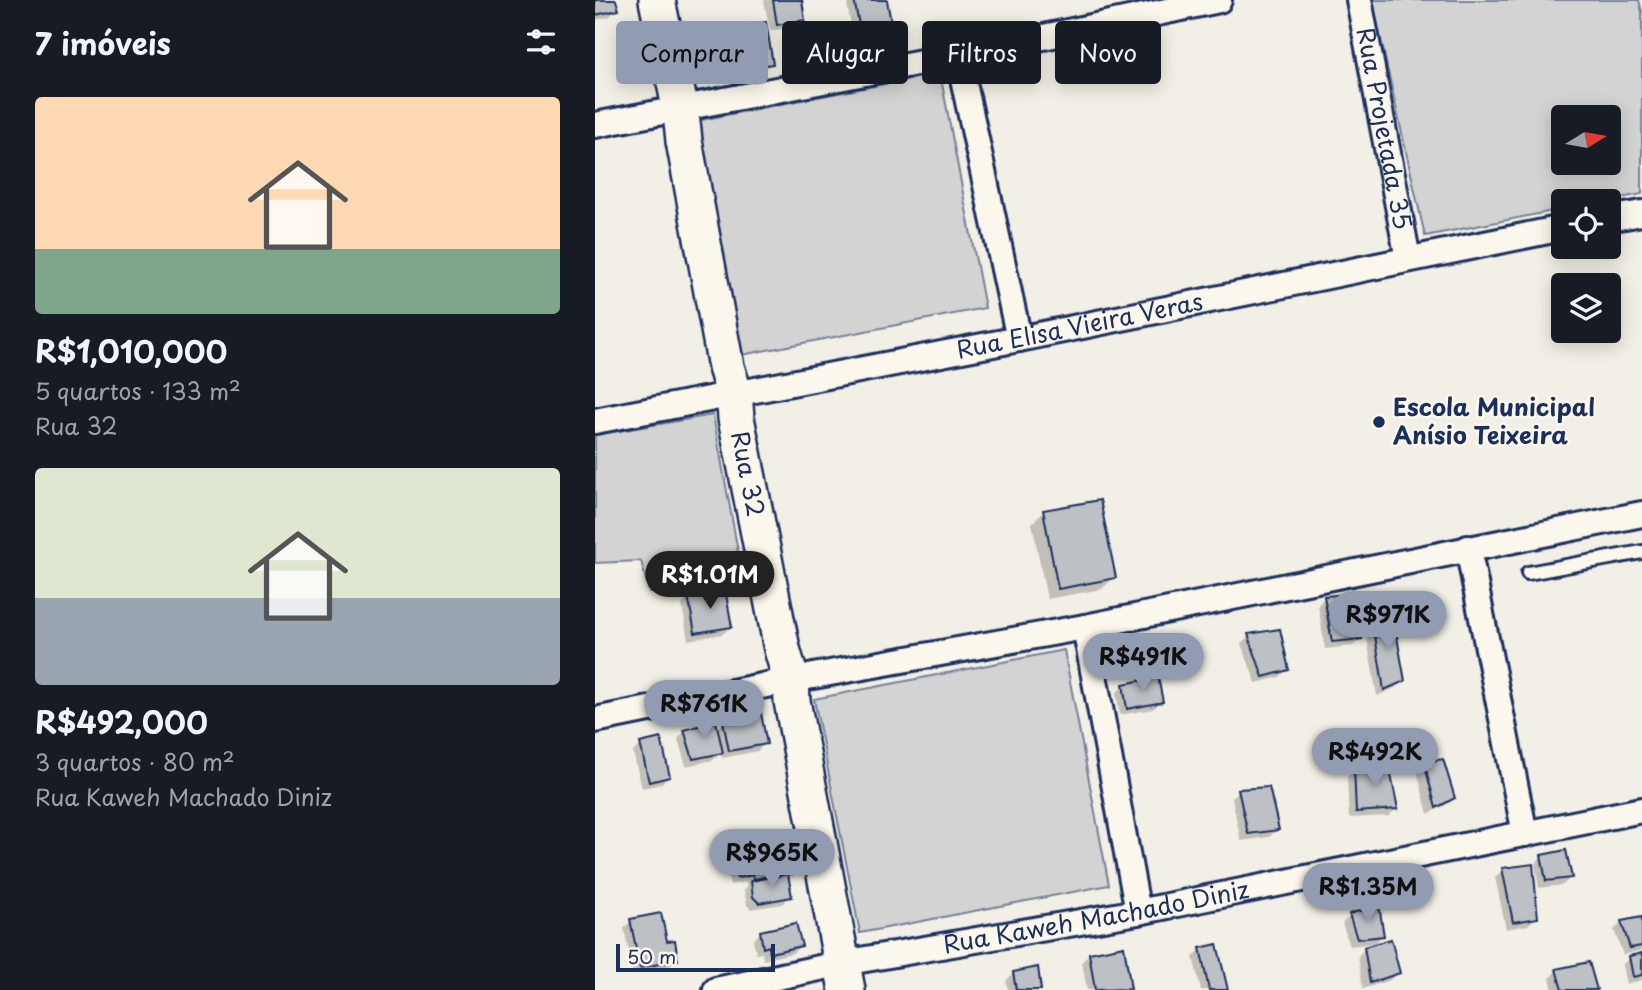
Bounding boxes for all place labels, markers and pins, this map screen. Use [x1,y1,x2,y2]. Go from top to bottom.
place label: Escola Municipal Anísio Teixeira [1393,388,1595,452]
marker: Escola Municipal Anísio Teixeira [1371,414,1387,430]
pin: R$1.01M [645,552,775,611]
pin: R$971K [1331,592,1445,651]
pin: R$491K [1086,634,1200,693]
pin: R$761K [647,680,761,740]
pin: R$492K [1318,728,1432,788]
pin: R$965K [715,830,829,889]
pin: R$1.35M [1303,864,1433,923]

